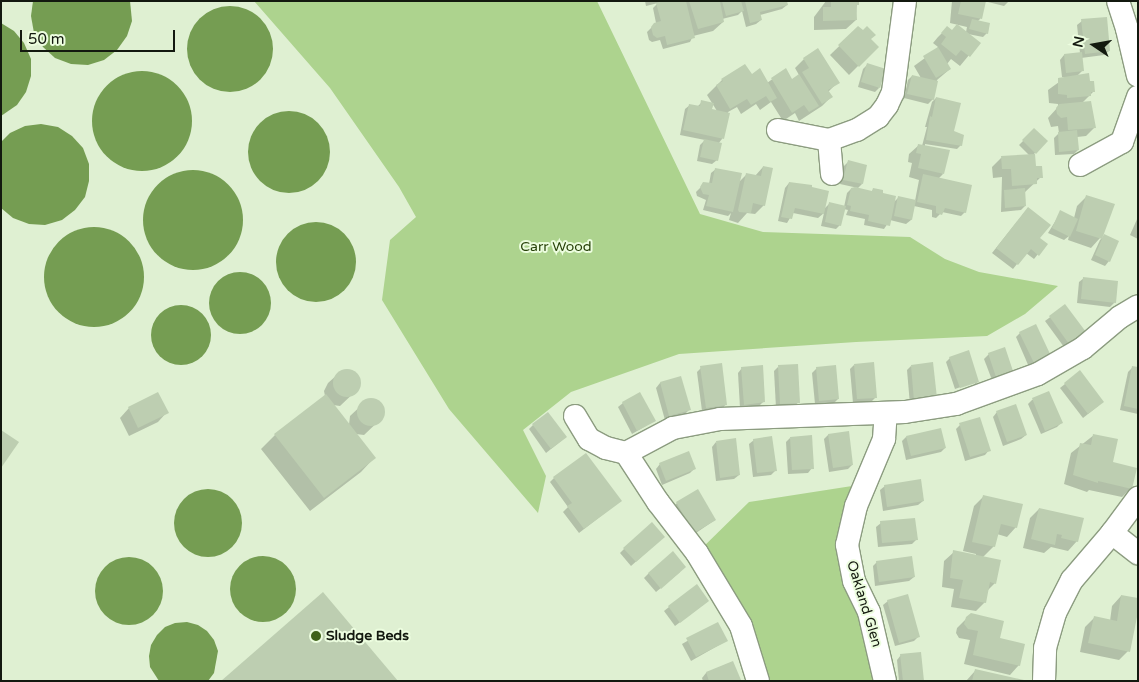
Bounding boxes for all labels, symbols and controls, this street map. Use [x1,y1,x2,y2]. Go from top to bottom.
scale bar [22,20,178,52]
north arrow [1069,20,1119,70]
text: 50 m [28,30,65,48]
text: N [1069,35,1088,49]
park label: Carr Wood [520,239,592,255]
street label: Oakland Glen [843,559,885,649]
place label: Sludge Beds [326,628,409,644]
marker: Sludge Beds [310,630,322,642]

